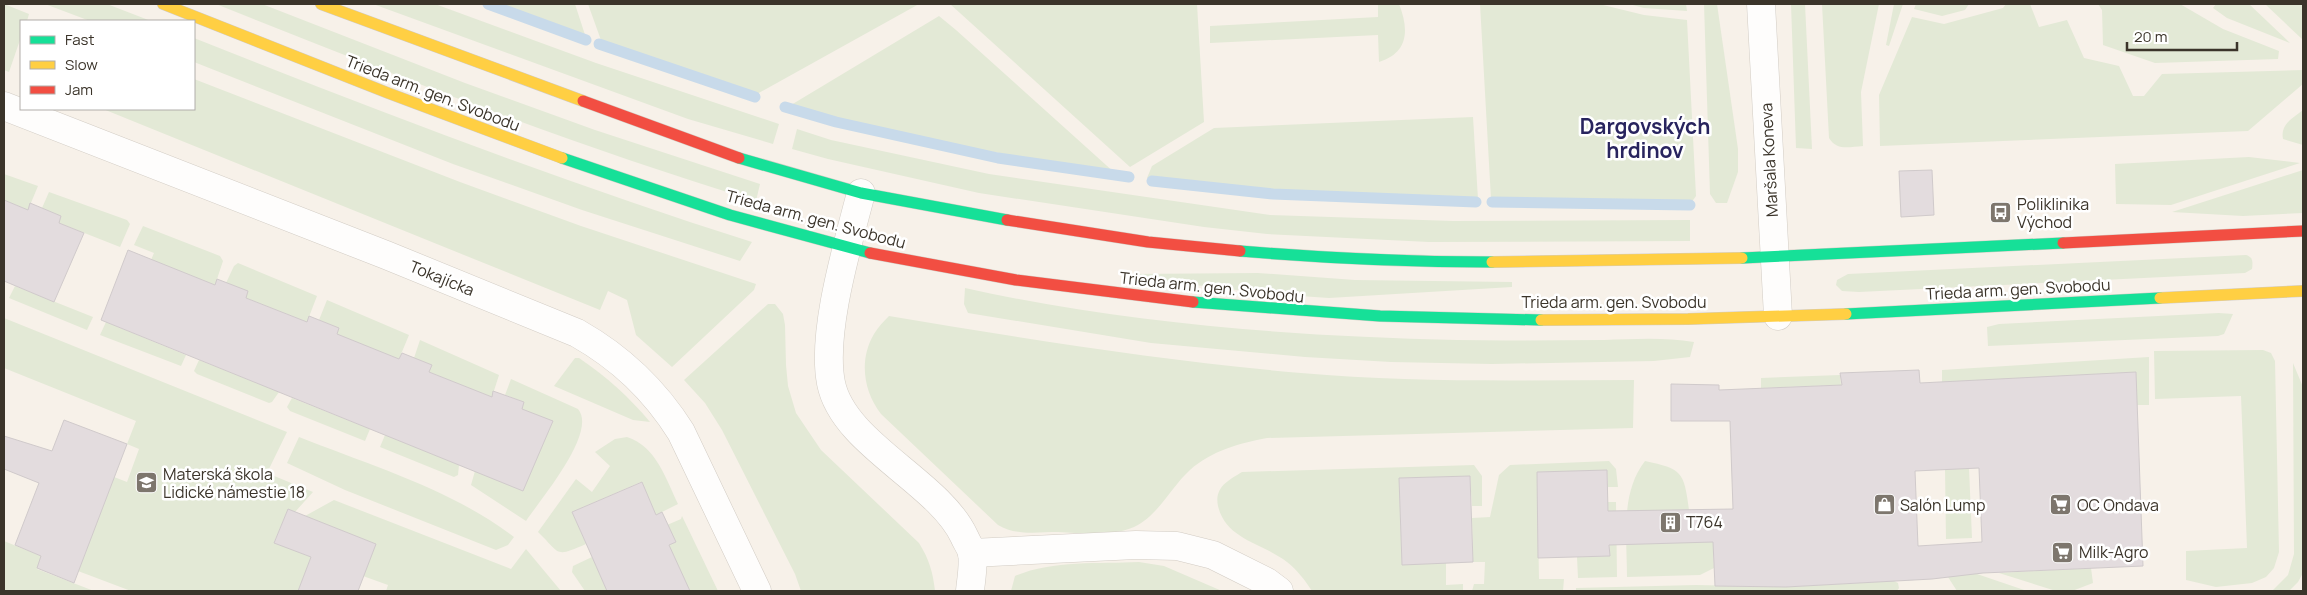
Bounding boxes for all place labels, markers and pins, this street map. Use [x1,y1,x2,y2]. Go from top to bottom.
place label: Poliklinika Východ [2017,193,2089,233]
bus stop icon: Poliklinika Východ [1989,201,2013,225]
place label: Materská škola Lidické námestie 18 [163,463,305,503]
school or university icon: Materská škola Lidické námestie 18 [135,471,159,495]
shop icon: Salón Lump [1872,493,1896,517]
supermarket icon: OC Ondava [2049,493,2073,517]
place label: Salón Lump [1900,494,1985,516]
place label: OC Ondava [2077,494,2159,516]
building icon: T764 [1658,510,1682,534]
place label: T764 [1686,511,1723,533]
supermarket icon: Milk-Agro [2051,540,2075,564]
place label: Milk-Agro [2079,541,2148,563]

